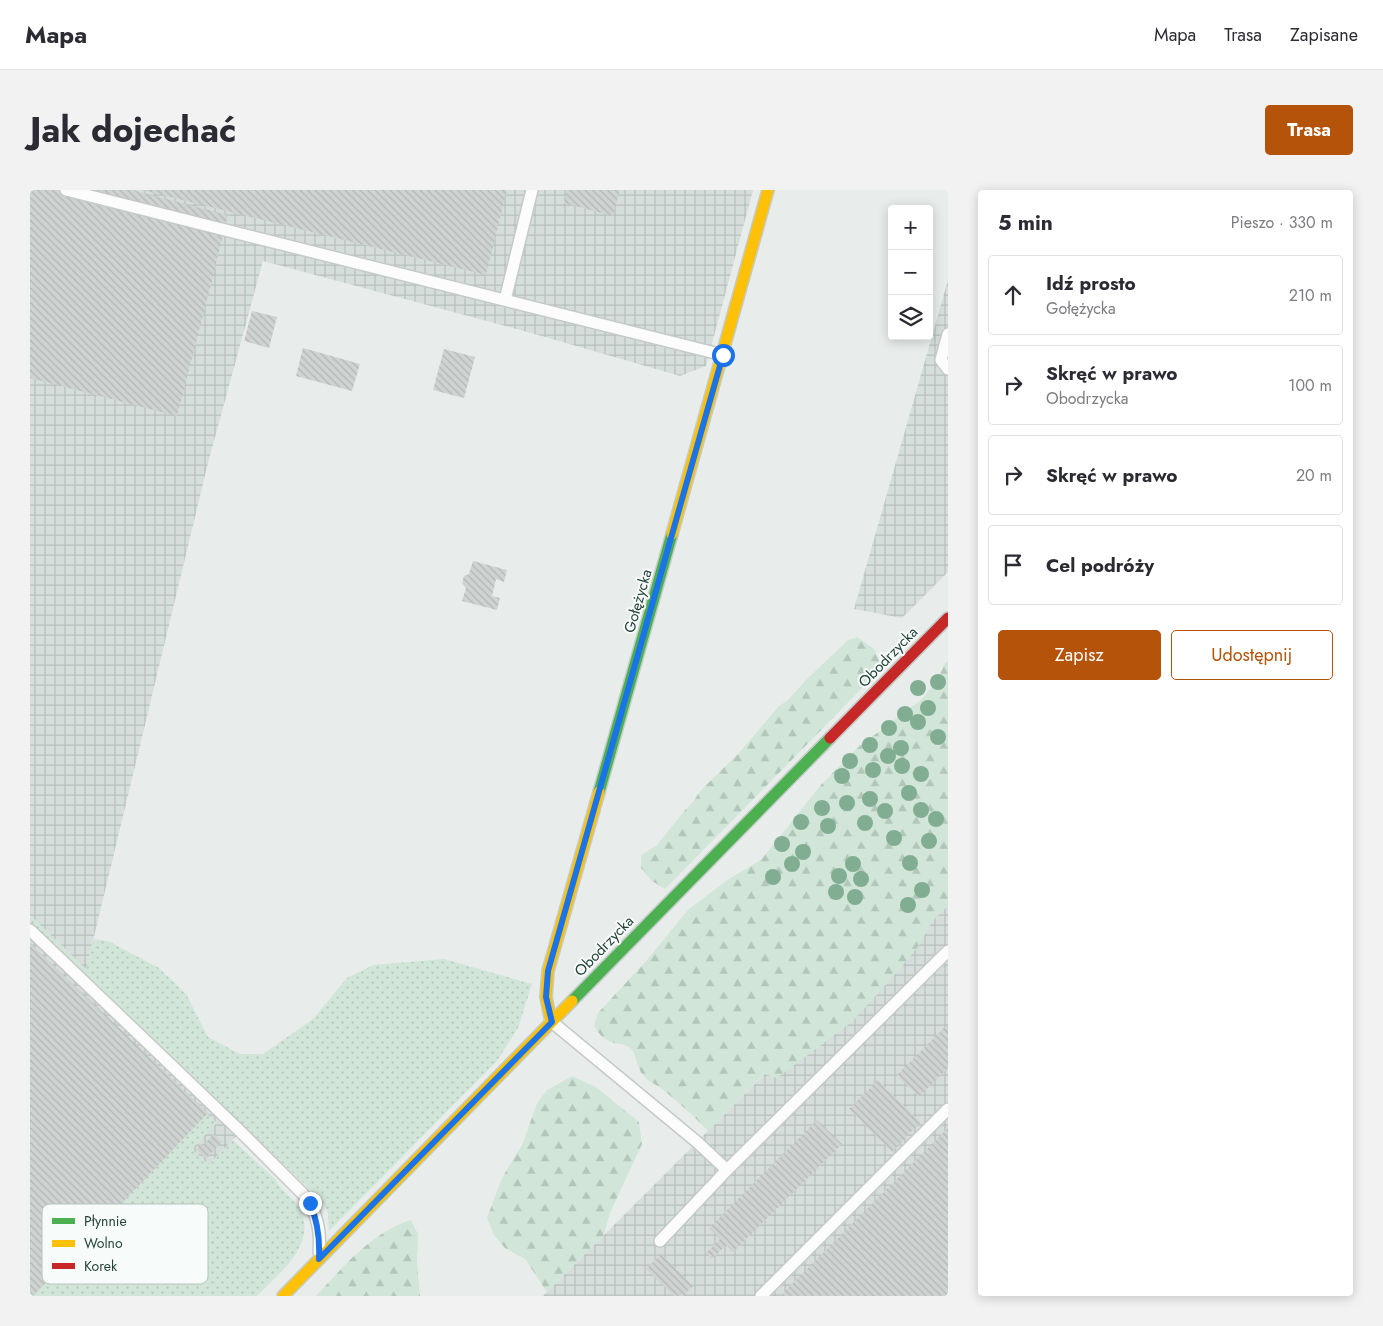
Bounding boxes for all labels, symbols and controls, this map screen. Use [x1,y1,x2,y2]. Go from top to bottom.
text: Mapa [25,17,87,52]
text: Mapa [1154,22,1196,48]
text: Trasa [1224,22,1262,48]
text: Zapisane [1290,22,1358,48]
text: Jak dojechać [30,105,236,155]
button: Trasa [1265,105,1353,155]
map controls [888,205,933,340]
button: + [888,205,933,250]
text: 5 min [998,208,1053,238]
text: Pieszo · 330 m [1231,211,1333,234]
button: − [888,250,933,295]
text: Idź prosto [1046,270,1136,297]
icon: ahead [999,281,1027,309]
text: 210 m [1289,284,1332,307]
button: layers [888,295,933,340]
text: Gołężycka [1046,297,1116,320]
route start [712,344,735,367]
text: Skręć w prawo [1046,360,1178,387]
icon: right [999,371,1027,399]
text: 100 m [1288,374,1332,397]
text: Obodrzycka [1046,387,1128,410]
icon: right [999,461,1027,489]
text: Skręć w prawo [1046,462,1178,489]
text: 20 m [1296,464,1332,487]
icon: arrive [999,551,1027,579]
text: Cel podróży [1046,552,1154,579]
street label: Gołężycka [618,567,658,635]
street label: Obodrzycka [853,622,923,692]
button: Zapisz [998,630,1161,680]
button: Udostępnij [1171,630,1333,680]
street label: Obodrzycka [569,911,639,981]
route end [299,1192,322,1215]
legend [42,1204,208,1284]
text: Płynnie [84,1211,127,1231]
text: Wolno [84,1233,123,1253]
text: Korek [84,1256,118,1276]

